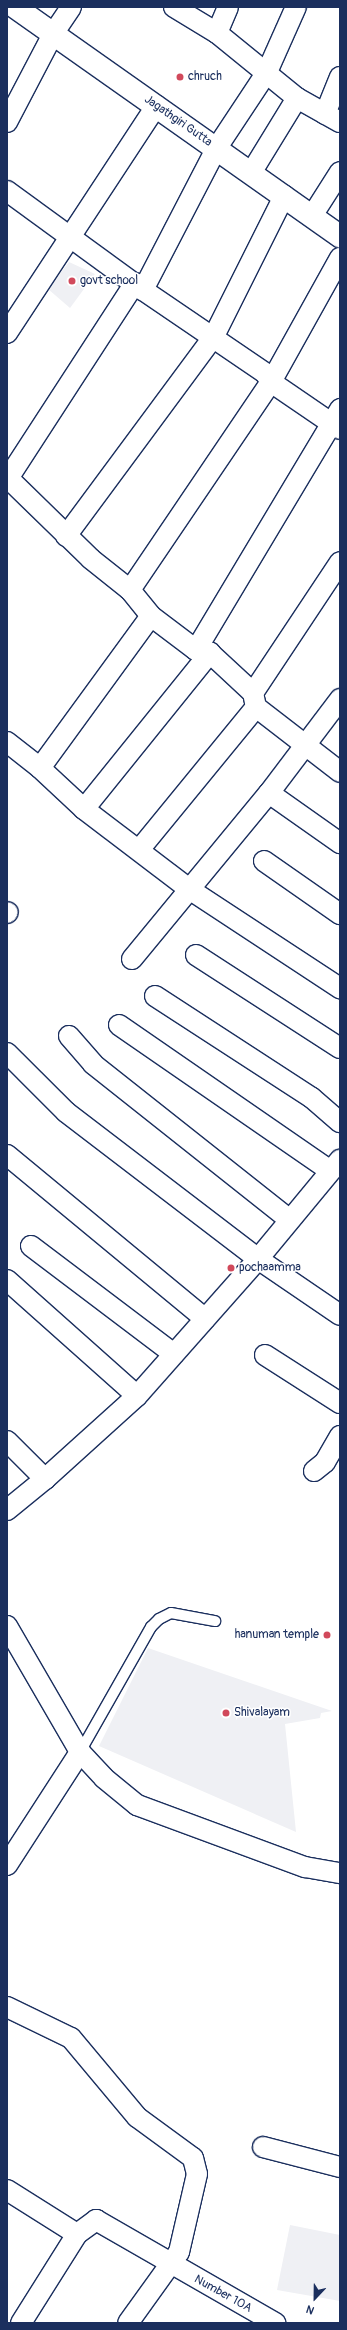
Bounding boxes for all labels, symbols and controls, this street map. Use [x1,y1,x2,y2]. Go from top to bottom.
place label: chruch [188,70,222,84]
marker: chruch [175,72,185,82]
street label: Jagathgiri Gutta [141,92,215,150]
place label: govt school [80,274,138,288]
marker: govt school [67,276,77,286]
place label: pochaamma [239,1261,301,1275]
marker: pochaamma [226,1263,236,1273]
place label: hanuman temple [235,1628,319,1642]
marker: hanuman temple [322,1630,332,1640]
place label: Shivalayam [234,1706,290,1720]
marker: Shivalayam [221,1708,231,1718]
street label: Number 10A [192,2272,254,2316]
north arrow [295,2278,335,2318]
text: N [304,2302,316,2317]

